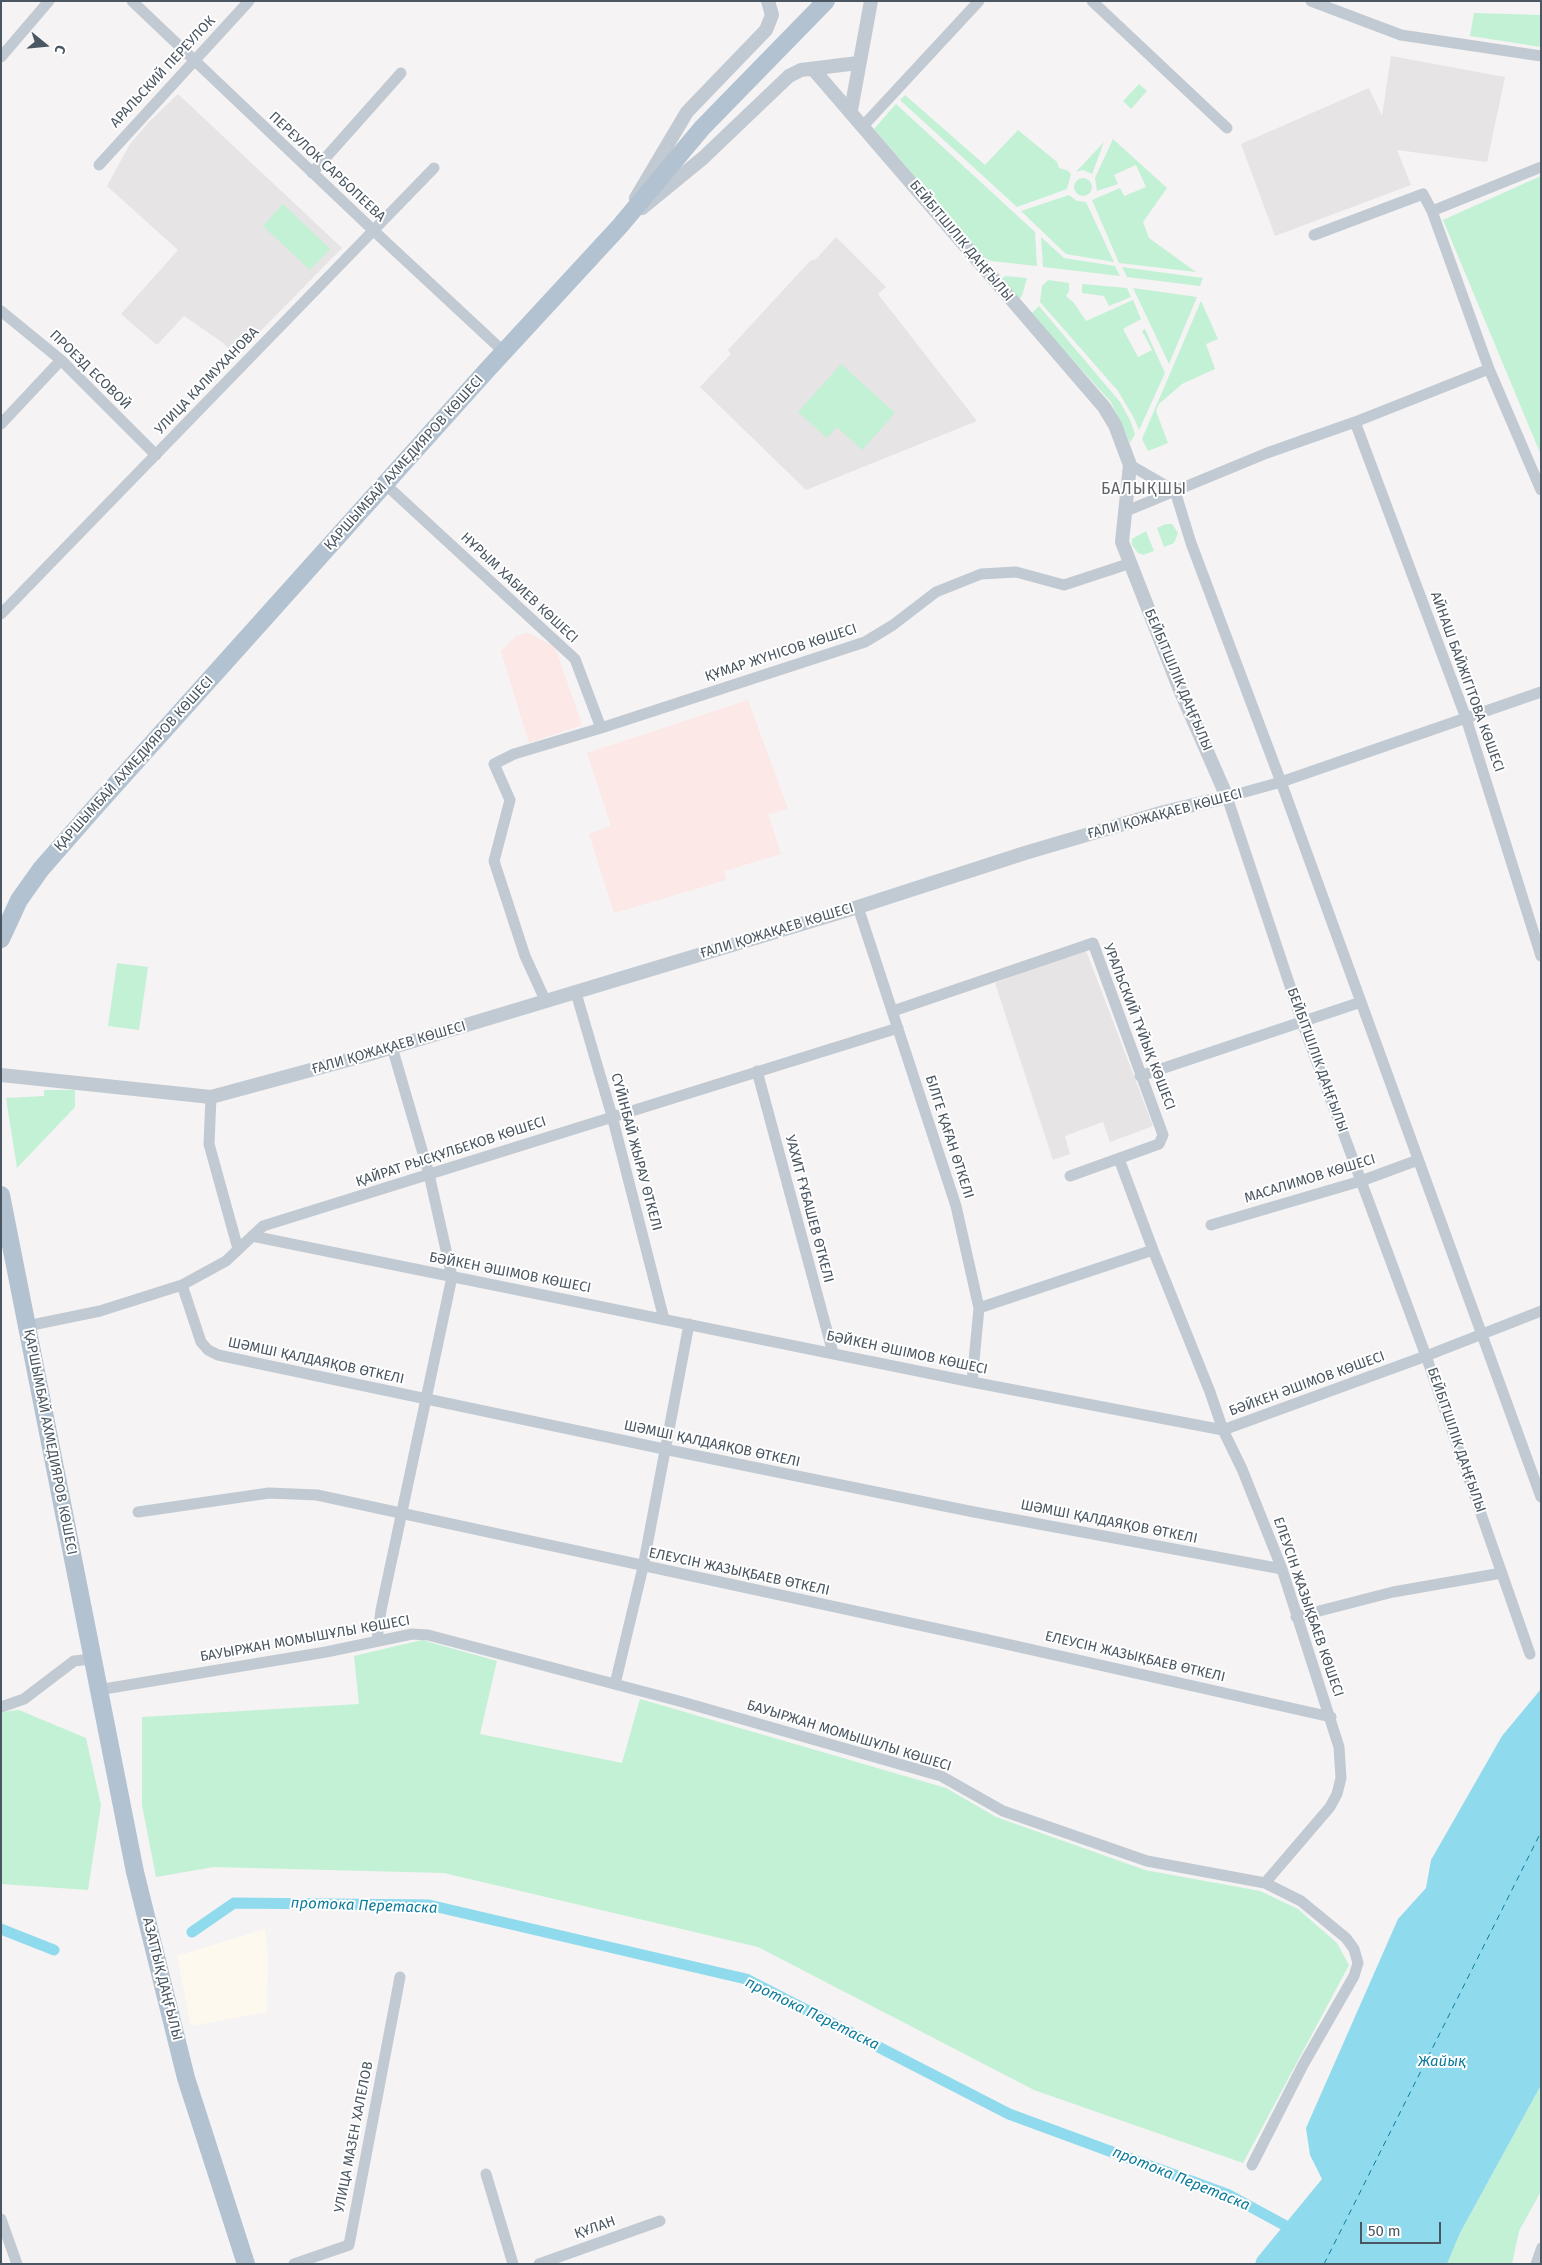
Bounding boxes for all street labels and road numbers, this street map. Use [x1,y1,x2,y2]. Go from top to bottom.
street label: АРАЛЬСКИЙ ПЕРЕУЛОК [107,13,219,131]
street label: ПЕРЕУЛОК САРБОПЕЕВА [265,109,389,225]
street label: БЕЙБІТШІЛІК ДАҢҒЫЛЫ [906,177,1016,305]
street label: УЛИЦА КАЛМУХАНОВА [152,324,262,438]
street label: ПРОЕЗД ЕСОВОЙ [46,327,134,413]
street label: ҚАРШЫМБАЙ АХМЕДИЯРОВ КӨШЕСІ [321,372,487,554]
street label: НҰРЫМ ХАБИЕВ КӨШЕСІ [457,529,581,647]
street label: АЙНАШ БАЙЖІГІТОВА КӨШЕСІ [1426,589,1508,775]
street label: БЕЙБІТШІЛІК ДАҢҒЫЛЫ [1140,607,1216,753]
street label: ҚҰМАР ЖҮНІСОВ КӨШЕСІ [703,620,859,686]
street label: ҚАРШЫМБАЙ АХМЕДИЯРОВ КӨШЕСІ [51,673,217,855]
street label: ҒАЛИ ҚОЖАҚАЕВ КӨШЕСІ [1086,785,1244,843]
street label: ҒАЛИ ҚОЖАҚАЕВ КӨШЕСІ [698,900,856,962]
street label: УРАЛЬСКИЙ ТҰЙЫҚ КӨШЕСІ [1099,941,1179,1113]
street label: БЕЙБІТШІЛІК ДАҢҒЫЛЫ [1283,985,1351,1135]
street label: ҒАЛИ ҚОЖАҚАЕВ КӨШЕСІ [310,1018,468,1078]
street label: СҮЙІНБАЙ ЖЫРАУ ӨТКЕЛІ [607,1071,665,1233]
street label: БІЛГЕ ҚАҒАН ӨТКЕЛІ [921,1073,977,1201]
street label: ҚАЙРАТ РЫСҚҰЛБЕКОВ КӨШЕСІ [354,1113,548,1191]
street label: УАХИТ ҒҰБАШЕВ ӨТКЕЛІ [781,1133,837,1285]
street label: МАСАЛИМОВ КӨШЕСІ [1242,1151,1378,1207]
street label: БӘЙКЕН ӘШІМОВ КӨШЕСІ [428,1249,592,1297]
street label: ҚАРШЫМБАЙ АХМЕДИЯРОВ КӨШЕСІ [20,1328,80,1556]
street label: БӘЙКЕН ӘШІМОВ КӨШЕСІ [825,1328,989,1378]
street label: ШӘМШІ ҚАЛДАЯҚОВ ӨТКЕЛІ [226,1334,406,1388]
street label: БӘЙКЕН ӘШІМОВ КӨШЕСІ [1227,1348,1387,1420]
street label: БЕЙБІТШІЛІК ДАҢҒЫЛЫ [1423,1365,1489,1515]
street label: ШӘМШІ ҚАЛДАЯҚОВ ӨТКЕЛІ [622,1417,802,1471]
street label: ШӘМШІ ҚАЛДАЯҚОВ ӨТКЕЛІ [1019,1497,1199,1547]
street label: ЕЛЕУСІН ЖАЗЫҚБАЕВ КӨШЕСІ [1269,1515,1347,1699]
street label: ЕЛЕУСІН ЖАЗЫҚБАЕВ ӨТКЕЛІ [647,1545,831,1599]
street label: БАУЫРЖАН МОМЫШҰЛЫ КӨШЕСІ [199,1612,411,1666]
street label: ЕЛЕУСІН ЖАЗЫҚБАЕВ ӨТКЕЛІ [1043,1628,1227,1686]
street label: БАУЫРЖАН МОМЫШҰЛЫ КӨШЕСІ [745,1697,953,1775]
street label: АЗАТТЫҚ ДАҢҒЫЛЫ [139,1916,185,2042]
street label: УЛИЦА МАЗЕН ХАЛЕЛОВ [331,2060,377,2214]
street label: ҚҰЛАН [572,2213,618,2243]

